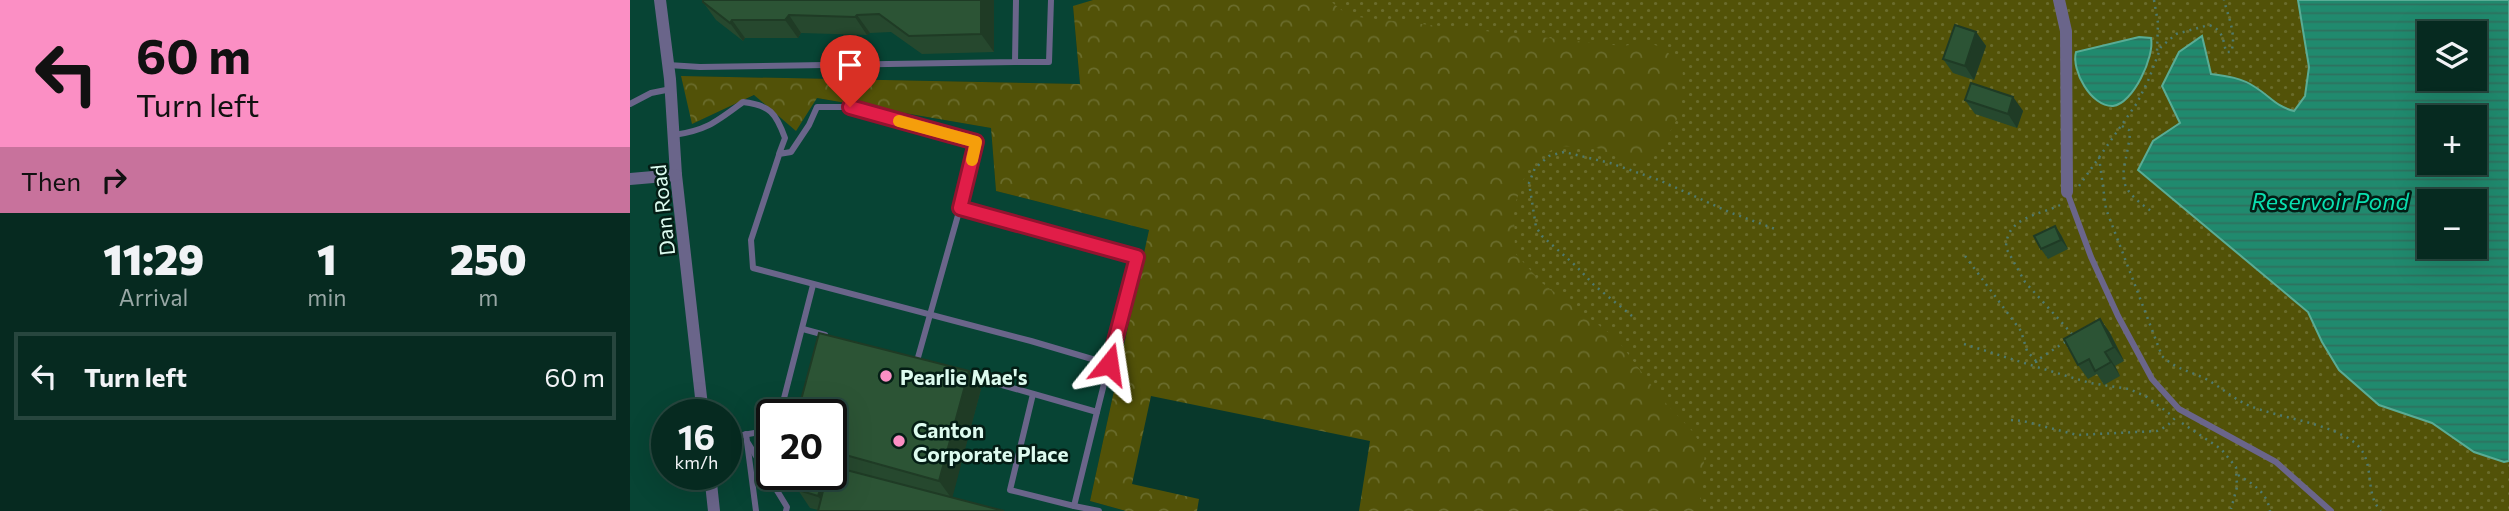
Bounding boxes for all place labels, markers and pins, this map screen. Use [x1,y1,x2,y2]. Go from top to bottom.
pin [820,35,880,107]
place label: Pearlie Mae's [900,364,1028,389]
marker: Pearlie Mae's [878,368,894,384]
place label: Canton Corporate Place [913,417,1069,466]
marker: Canton Corporate Place [891,433,907,449]

